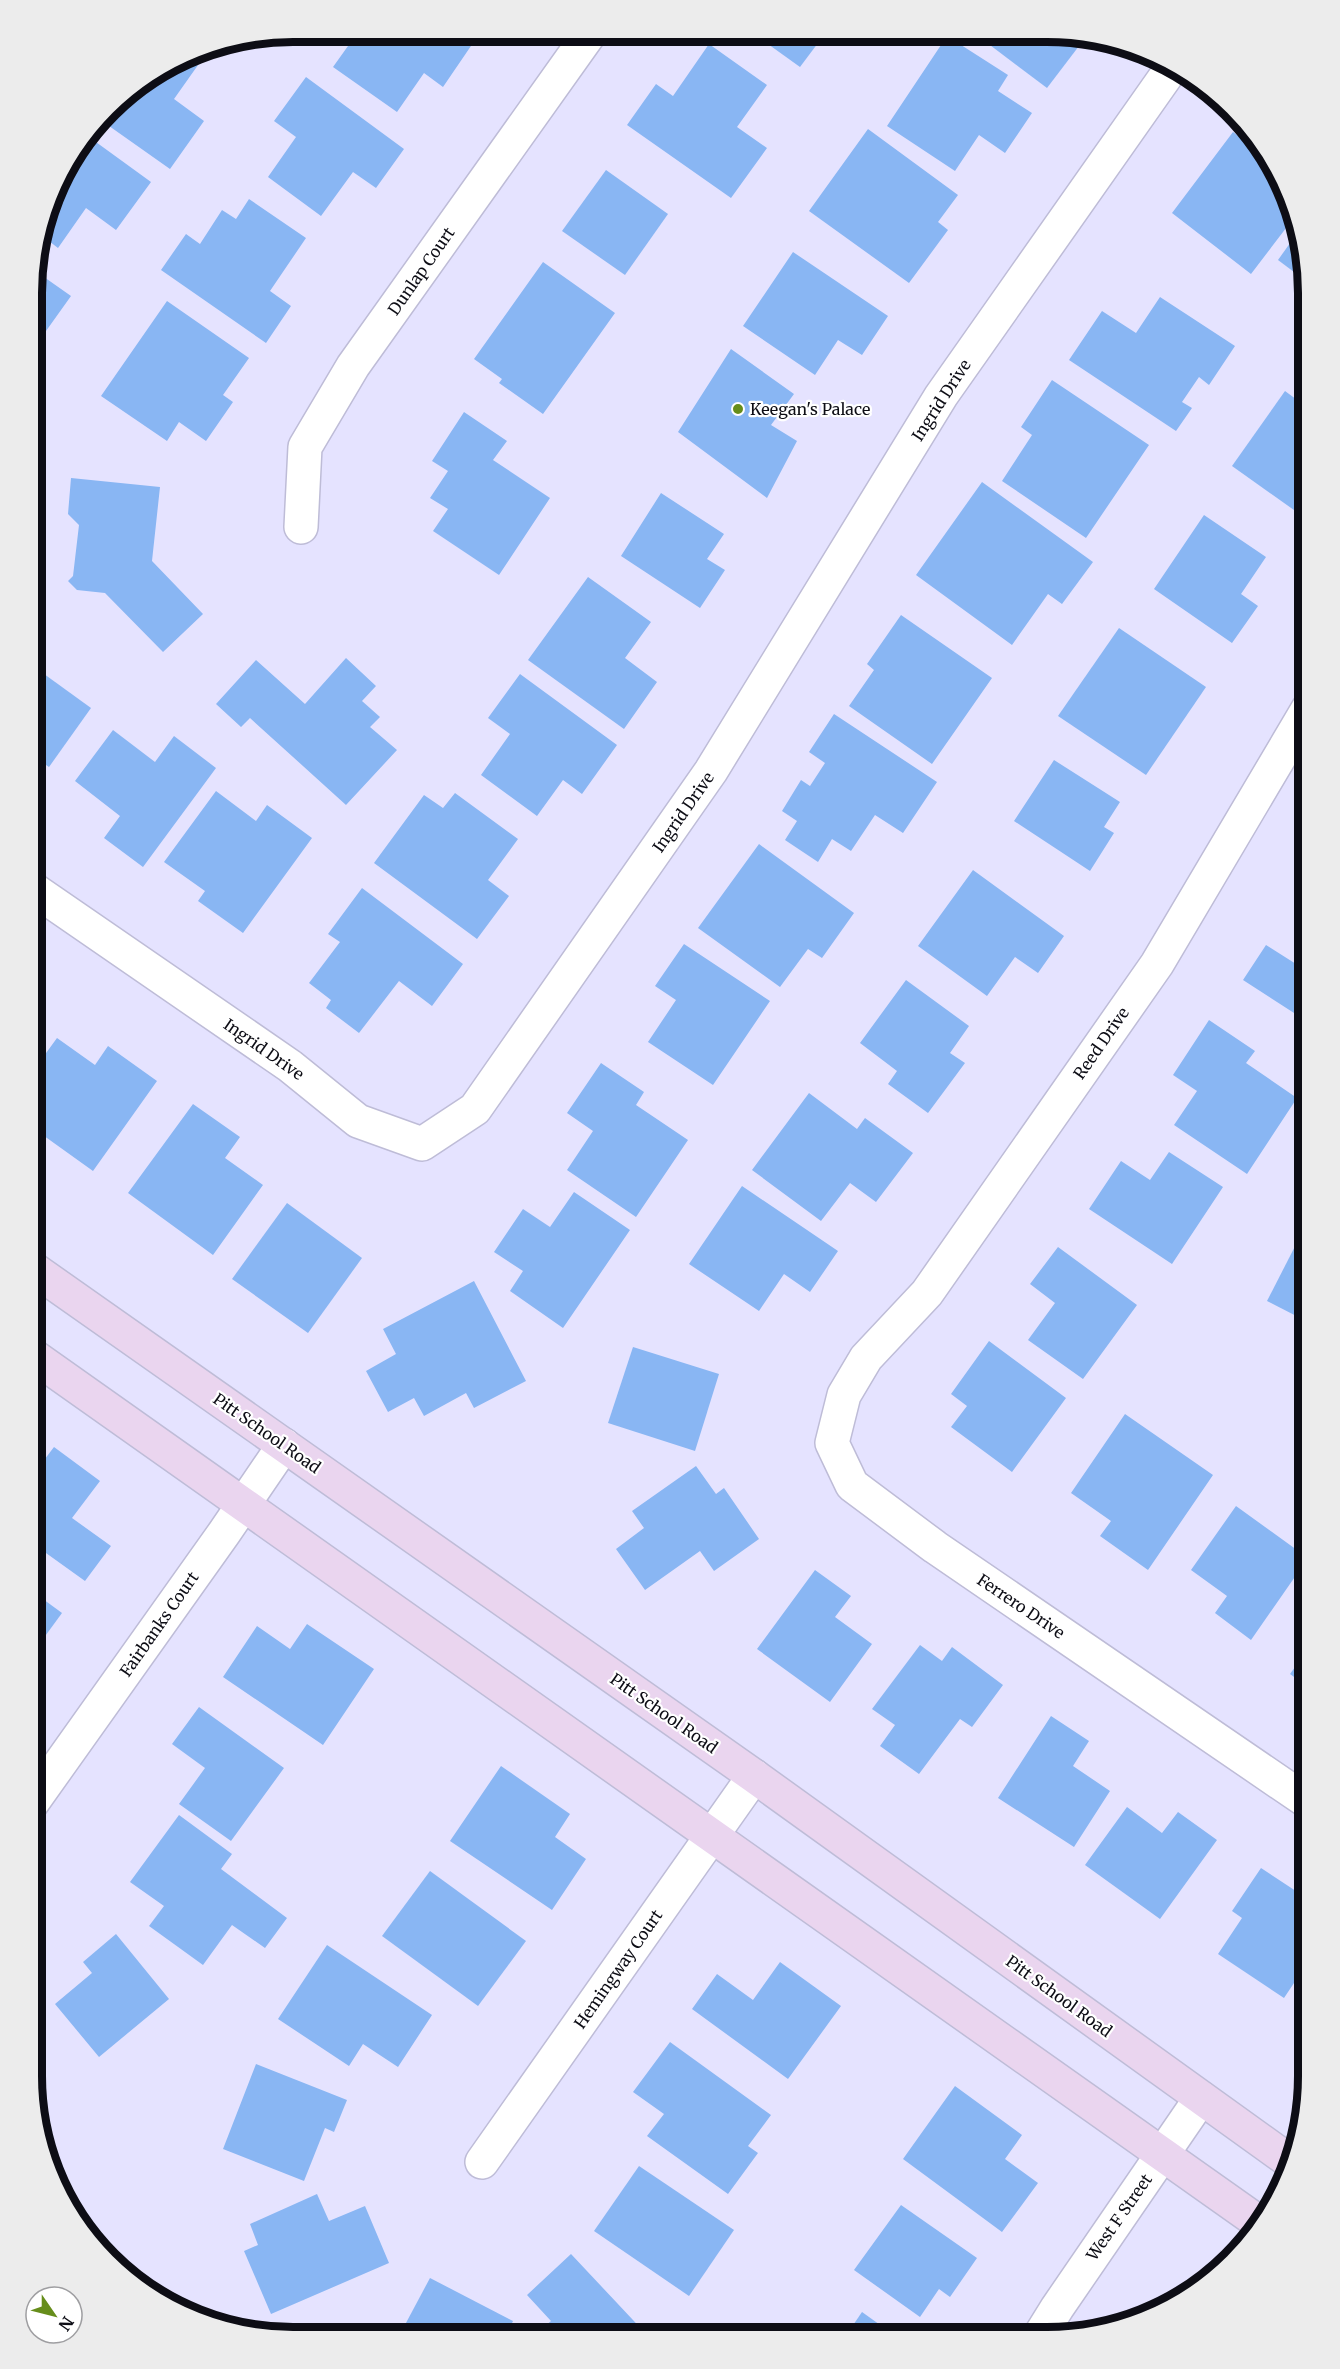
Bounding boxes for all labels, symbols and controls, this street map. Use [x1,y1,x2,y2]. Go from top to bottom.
street label: Dunlap Court [383,223,459,319]
street label: Ingrid Drive [907,355,975,445]
place label: Keegan's Palace [750,399,870,419]
marker: Keegan's Palace [731,402,745,416]
street label: Ingrid Drive [648,768,718,856]
street label: Reed Drive [1069,1003,1133,1083]
street label: Ingrid Drive [220,1014,308,1084]
street label: Pitt School Road [210,1389,325,1478]
street label: Fairbanks Court [115,1567,203,1680]
street label: Ferrero Drive [973,1569,1069,1643]
street label: Pitt School Road [607,1669,722,1758]
street label: Hemingway Court [570,1905,667,2032]
street label: Pitt School Road [1002,1951,1116,2041]
street label: West F Street [1081,2169,1157,2265]
north arrow [24,2285,84,2345]
text: N [54,2313,78,2335]

